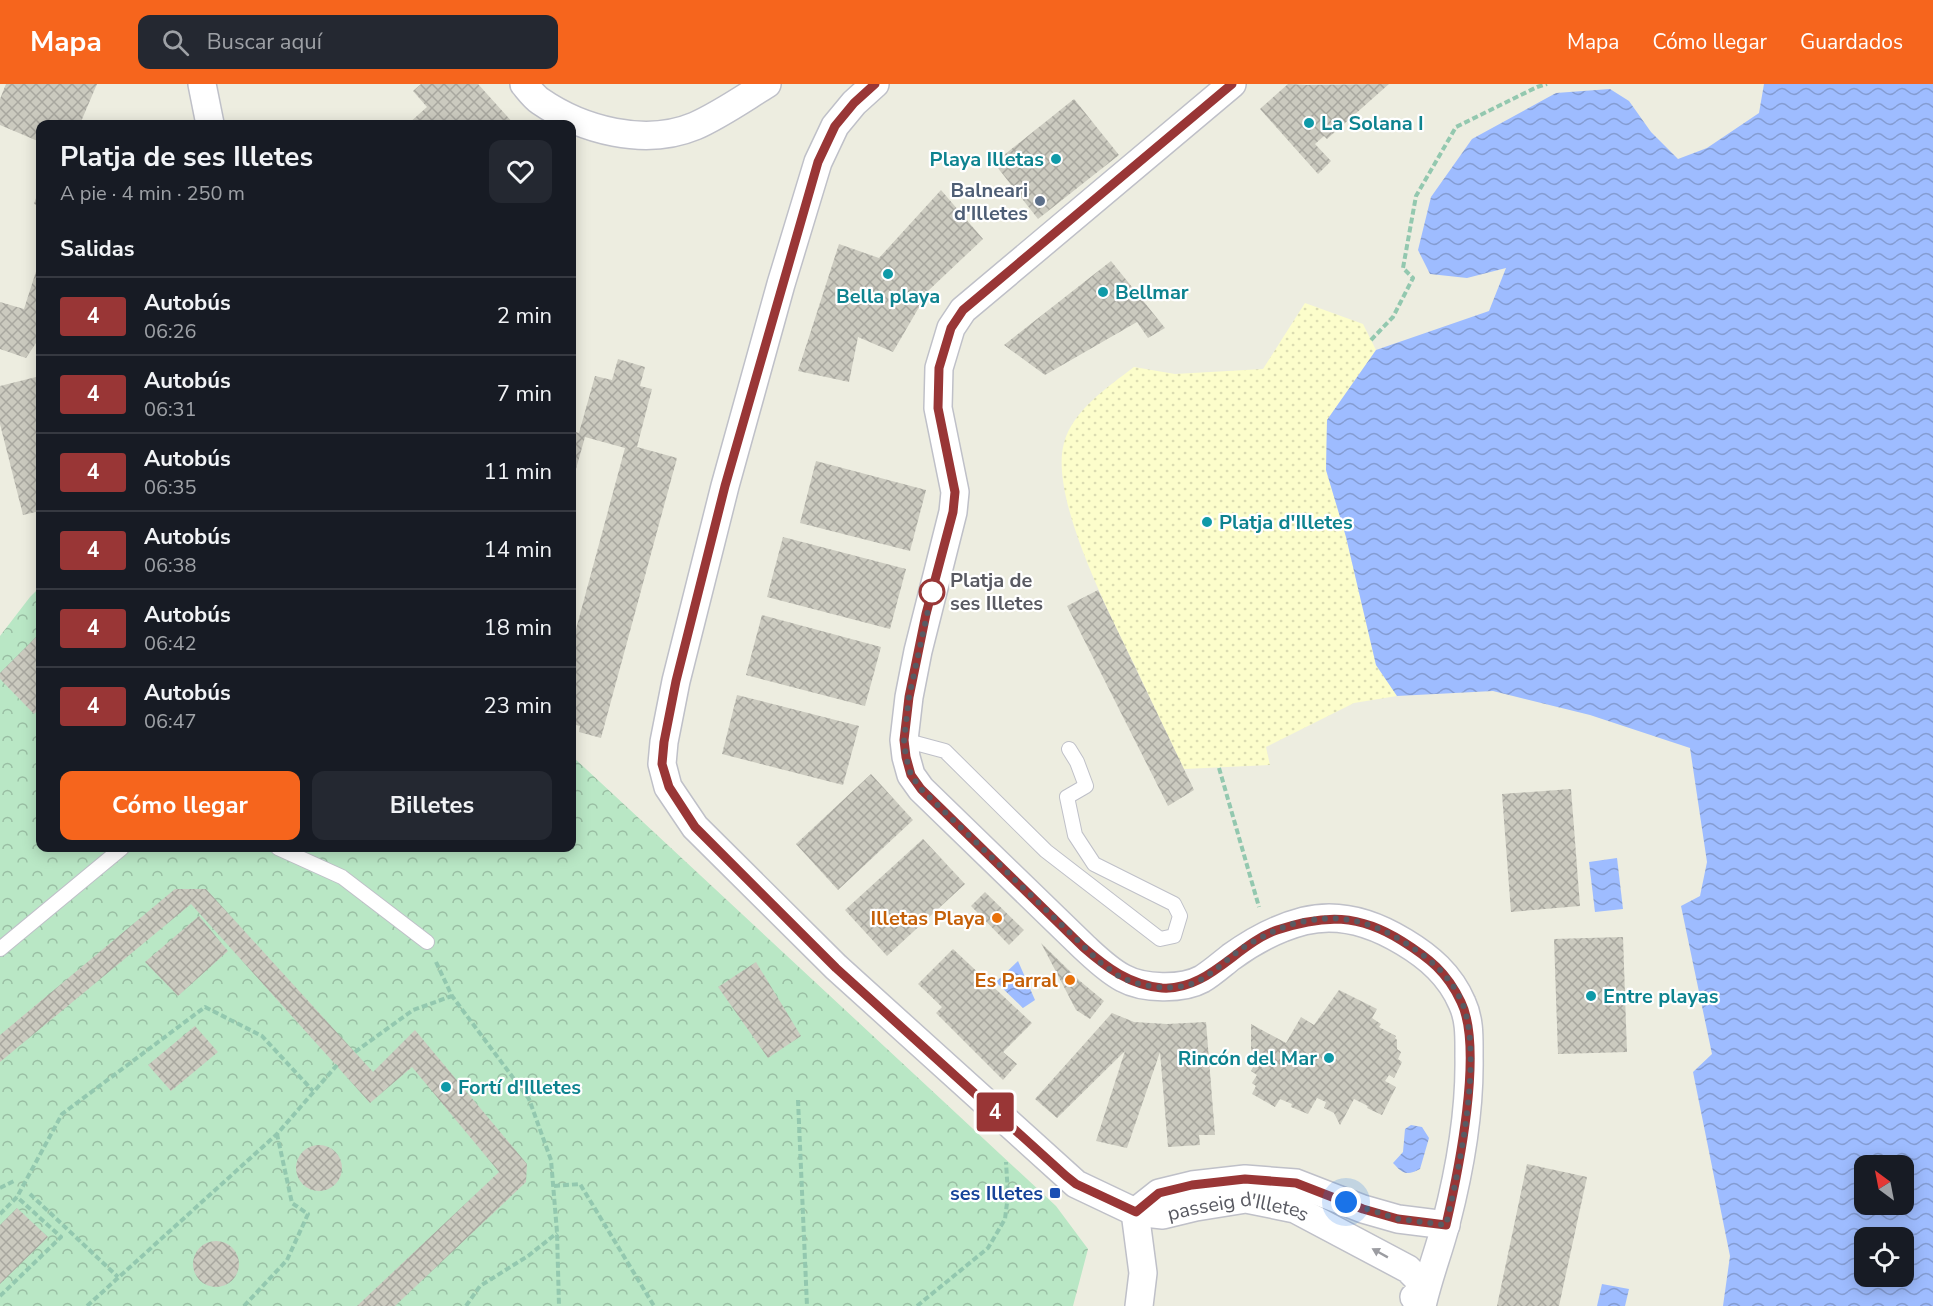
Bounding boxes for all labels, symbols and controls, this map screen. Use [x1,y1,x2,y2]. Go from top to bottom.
search box [138,15,558,69]
text: Mapa [30,23,102,61]
icon: search [159,26,192,59]
text: Buscar aquí [207,27,322,57]
text: Mapa [1567,28,1619,56]
text: Cómo llegar [1652,28,1767,56]
text: Guardados [1800,28,1903,56]
place label: La Solana I [1321,110,1424,137]
marker: La Solana I [1302,116,1316,130]
text: Platja de ses Illetes [60,138,313,176]
button: heart [489,140,552,203]
place label: Playa Illetas [930,146,1044,173]
marker: Playa Illetas [1049,152,1063,166]
place label: Balneari d'Illetes [951,177,1028,227]
text: A pie · 4 min · 250 m [60,180,245,207]
marker: Balneari d'Illetes [1033,194,1047,208]
text: Salidas [60,234,135,264]
marker: Bella playa [881,267,895,281]
place label: Bellmar [1115,279,1189,306]
place label: Bella playa [836,283,940,310]
marker: Bellmar [1096,285,1110,299]
text: Autobús [144,288,231,318]
text: 2 min [497,301,552,331]
text: 4 [87,302,99,330]
text: 06:26 [144,318,197,345]
text: Autobús [144,366,231,396]
text: 7 min [497,379,552,409]
text: 4 [87,380,99,408]
text: 06:31 [144,396,197,423]
text: Autobús [144,444,231,474]
text: 11 min [484,457,552,487]
text: 4 [87,458,99,486]
text: 06:35 [144,474,197,501]
place label: Platja d'Illetes [1219,509,1353,536]
marker: Platja d'Illetes [1200,515,1214,529]
text: Autobús [144,522,231,552]
text: 14 min [484,535,552,565]
text: 4 [87,536,99,564]
text: 06:38 [144,552,197,579]
place label: Platja de ses Illetes [950,567,1043,617]
marker: Platja de ses Illetes [919,579,945,605]
text: Autobús [144,600,231,630]
text: 18 min [484,613,552,643]
text: 4 [87,614,99,642]
text: 06:42 [144,630,197,657]
text: Autobús [144,678,231,708]
text: 23 min [484,691,552,721]
text: 4 [87,692,99,720]
text: 06:47 [144,708,197,735]
button: Cómo llegar [60,771,300,840]
button: Billetes [312,771,552,840]
place label: Illetas Playa [871,905,985,932]
marker: Illetas Playa [990,911,1004,925]
place label: Es Parral [975,967,1059,994]
marker: Es Parral [1063,973,1077,987]
place label: Entre playas [1603,983,1719,1010]
marker: Entre playas [1584,989,1598,1003]
place label: Rincón del Mar [1178,1045,1317,1072]
marker: Rincón del Mar [1322,1051,1336,1065]
place label: Fortí d'Illetes [458,1074,581,1101]
marker: Fortí d'Illetes [439,1080,453,1094]
line badge: 4 [976,1092,1014,1132]
text: 4 [989,1098,1001,1126]
north arrow [1854,1155,1914,1215]
map controls [1854,1155,1914,1287]
place label: ses Illetes [950,1180,1043,1207]
street label: passeig d'Illetes [1164,1185,1314,1228]
marker: ses Illetes [1048,1186,1062,1200]
your location [1331,1187,1361,1217]
button: locate [1854,1227,1914,1287]
one-way arrow [1371,1248,1388,1258]

